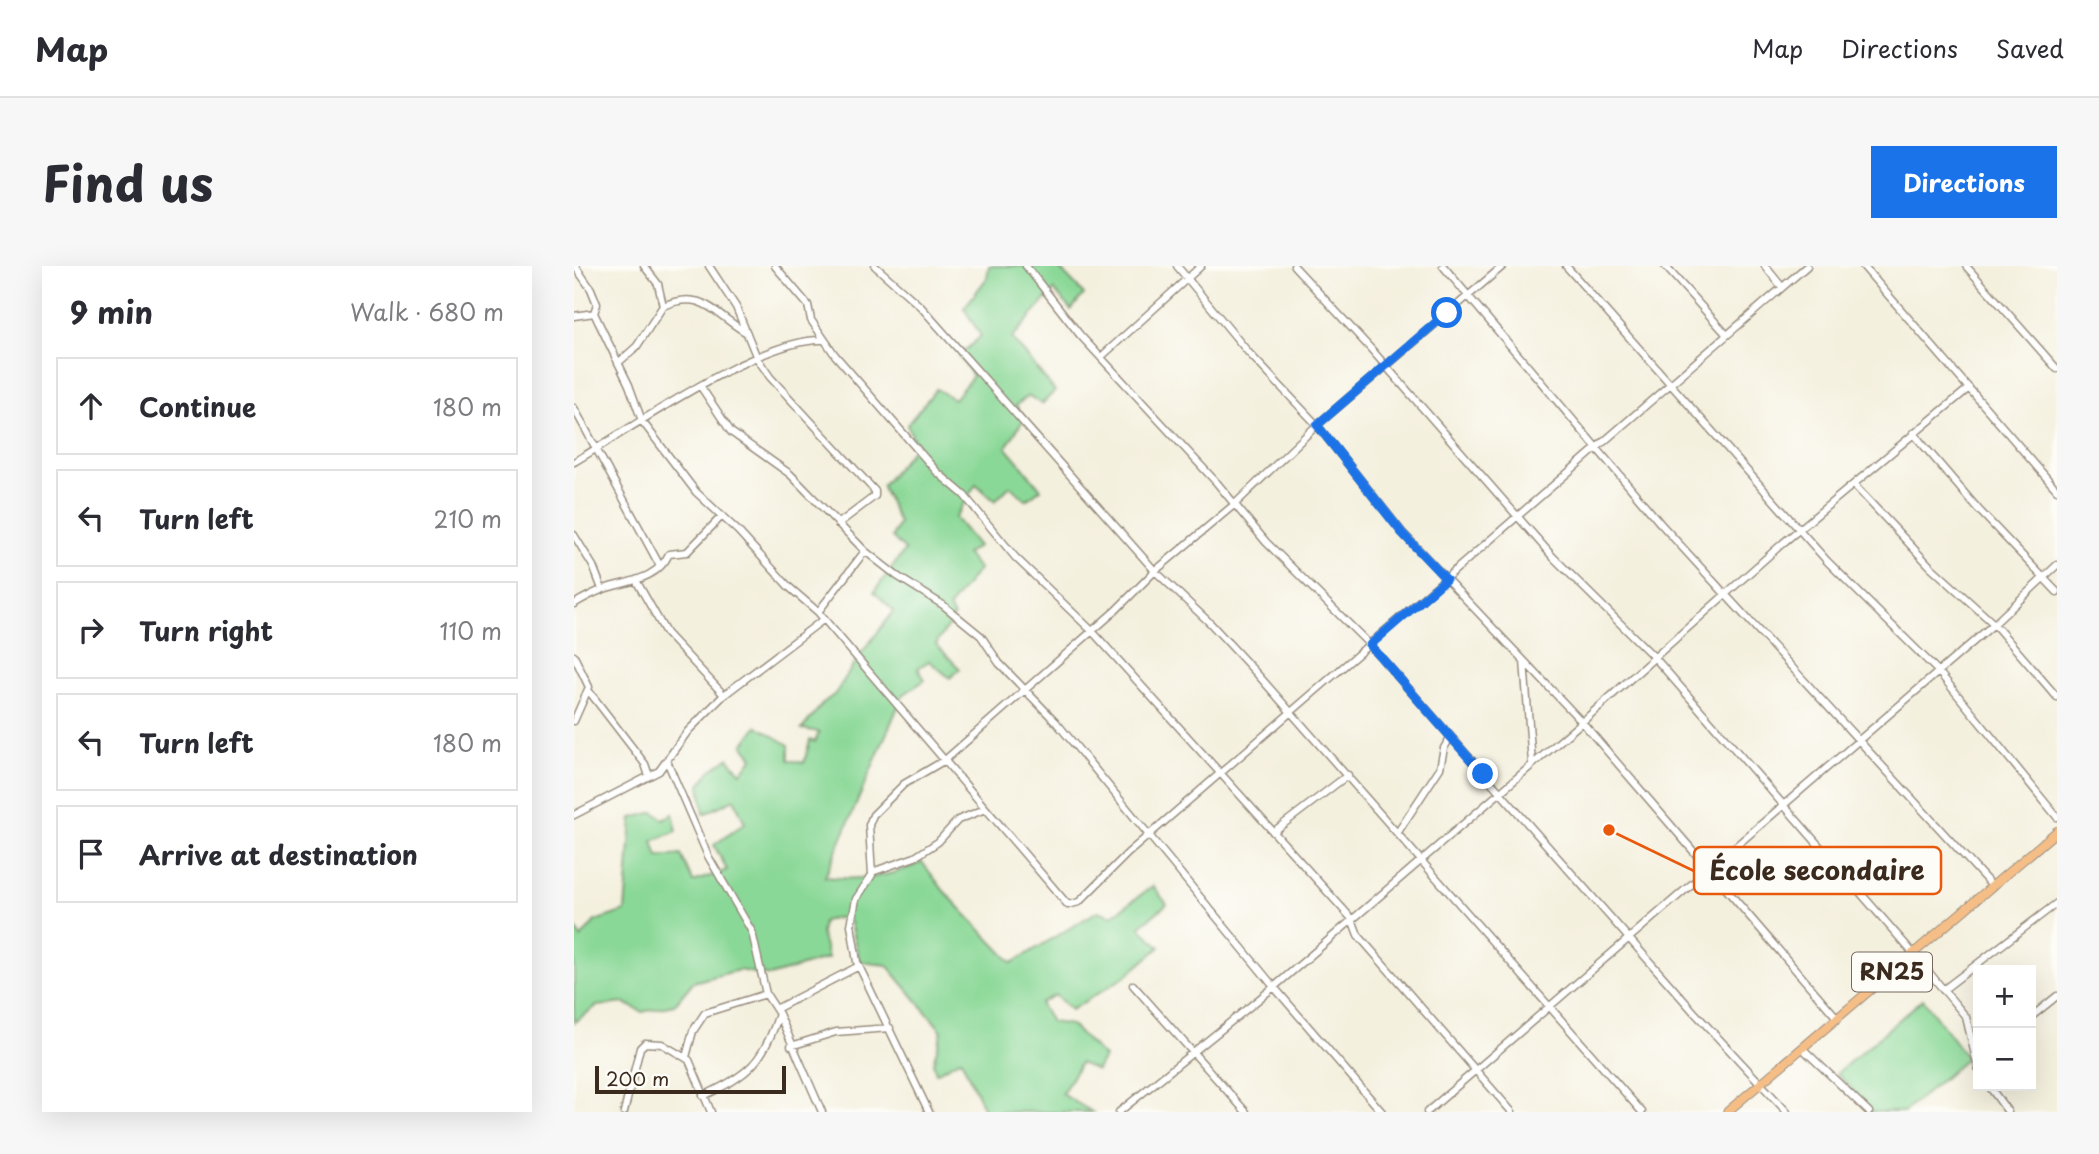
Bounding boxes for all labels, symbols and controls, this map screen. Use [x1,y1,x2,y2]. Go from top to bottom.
text: Map [35,23,108,73]
text: Map [1752,30,1803,66]
text: Directions [1841,30,1958,66]
text: Saved [1996,30,2064,66]
text: Find us [42,145,213,219]
button: Directions [1871,146,2057,218]
text: 9 min [70,289,153,334]
text: Walk · 680 m [350,294,504,329]
route start [1431,297,1462,328]
icon: ahead [72,387,110,425]
text: Continue [139,387,256,426]
text: 180 m [433,389,502,424]
icon: left [72,499,110,537]
text: Turn left [139,499,254,538]
text: 210 m [434,501,502,536]
icon: right [72,611,110,649]
text: Turn right [139,611,273,650]
text: 110 m [440,613,502,648]
icon: left [72,723,110,761]
text: Turn left [139,723,254,762]
text: 180 m [433,725,502,760]
route end [1467,758,1498,789]
icon: arrive [72,835,110,873]
text: Arrive at destination [139,835,418,874]
callout: École secondaire [1694,847,1941,894]
text: École secondaire [1709,850,1925,889]
road number: RN25 [1852,952,1932,992]
map controls [1973,965,2036,1091]
button: + [1973,965,2036,1028]
button: − [1973,1028,2036,1091]
scale bar [595,1063,786,1095]
text: 200 m [606,1064,669,1092]

